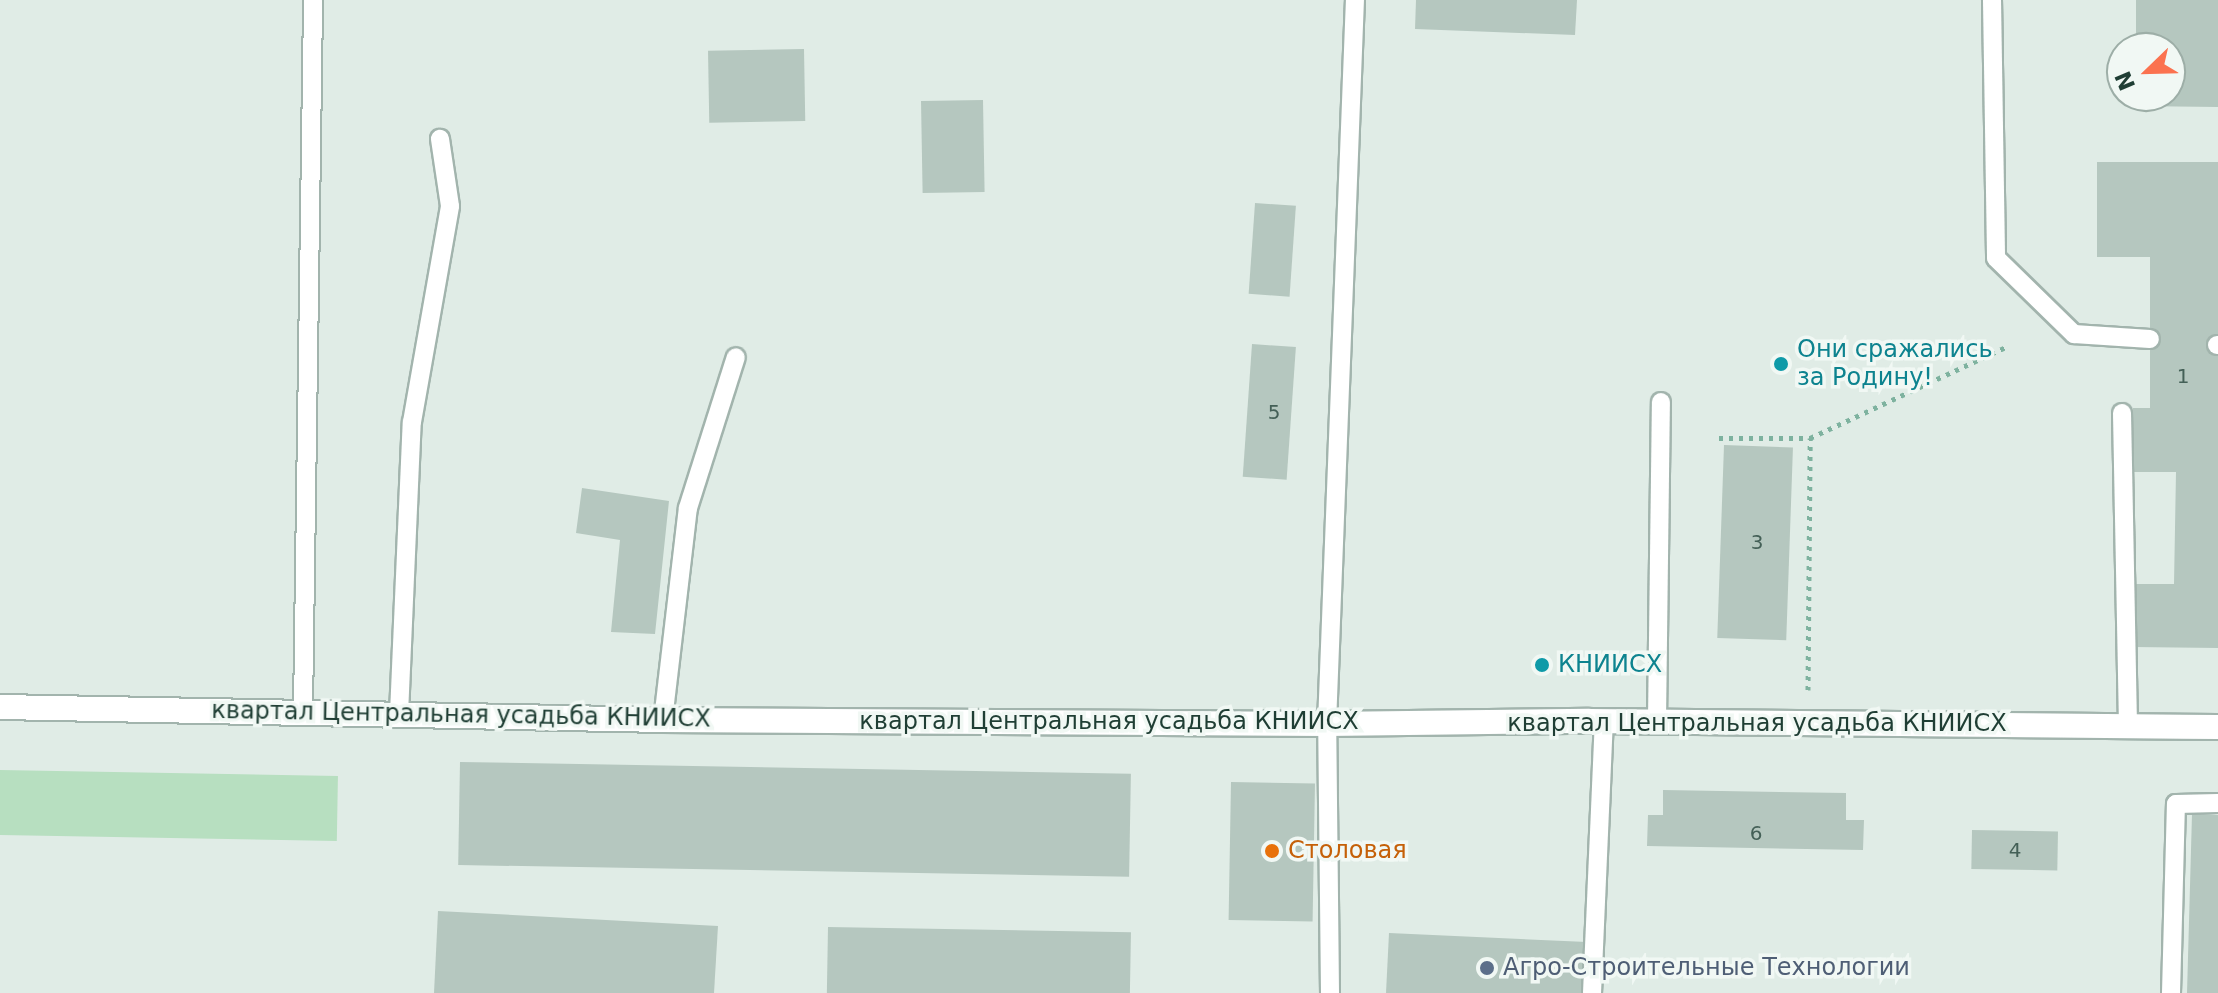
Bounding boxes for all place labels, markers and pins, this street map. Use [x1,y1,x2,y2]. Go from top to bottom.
place label: Они сражались за Родину! [1797,336,1993,392]
marker: Они сражались за Родину! [1772,355,1790,373]
place label: КНИИСХ [1558,651,1662,679]
marker: КНИИСХ [1533,656,1551,674]
place label: Столовая [1288,837,1407,865]
marker: Столовая [1263,842,1281,860]
place label: Агро-Строительные Технологии [1503,954,1910,982]
marker: Агро-Строительные Технологии [1478,959,1496,977]

